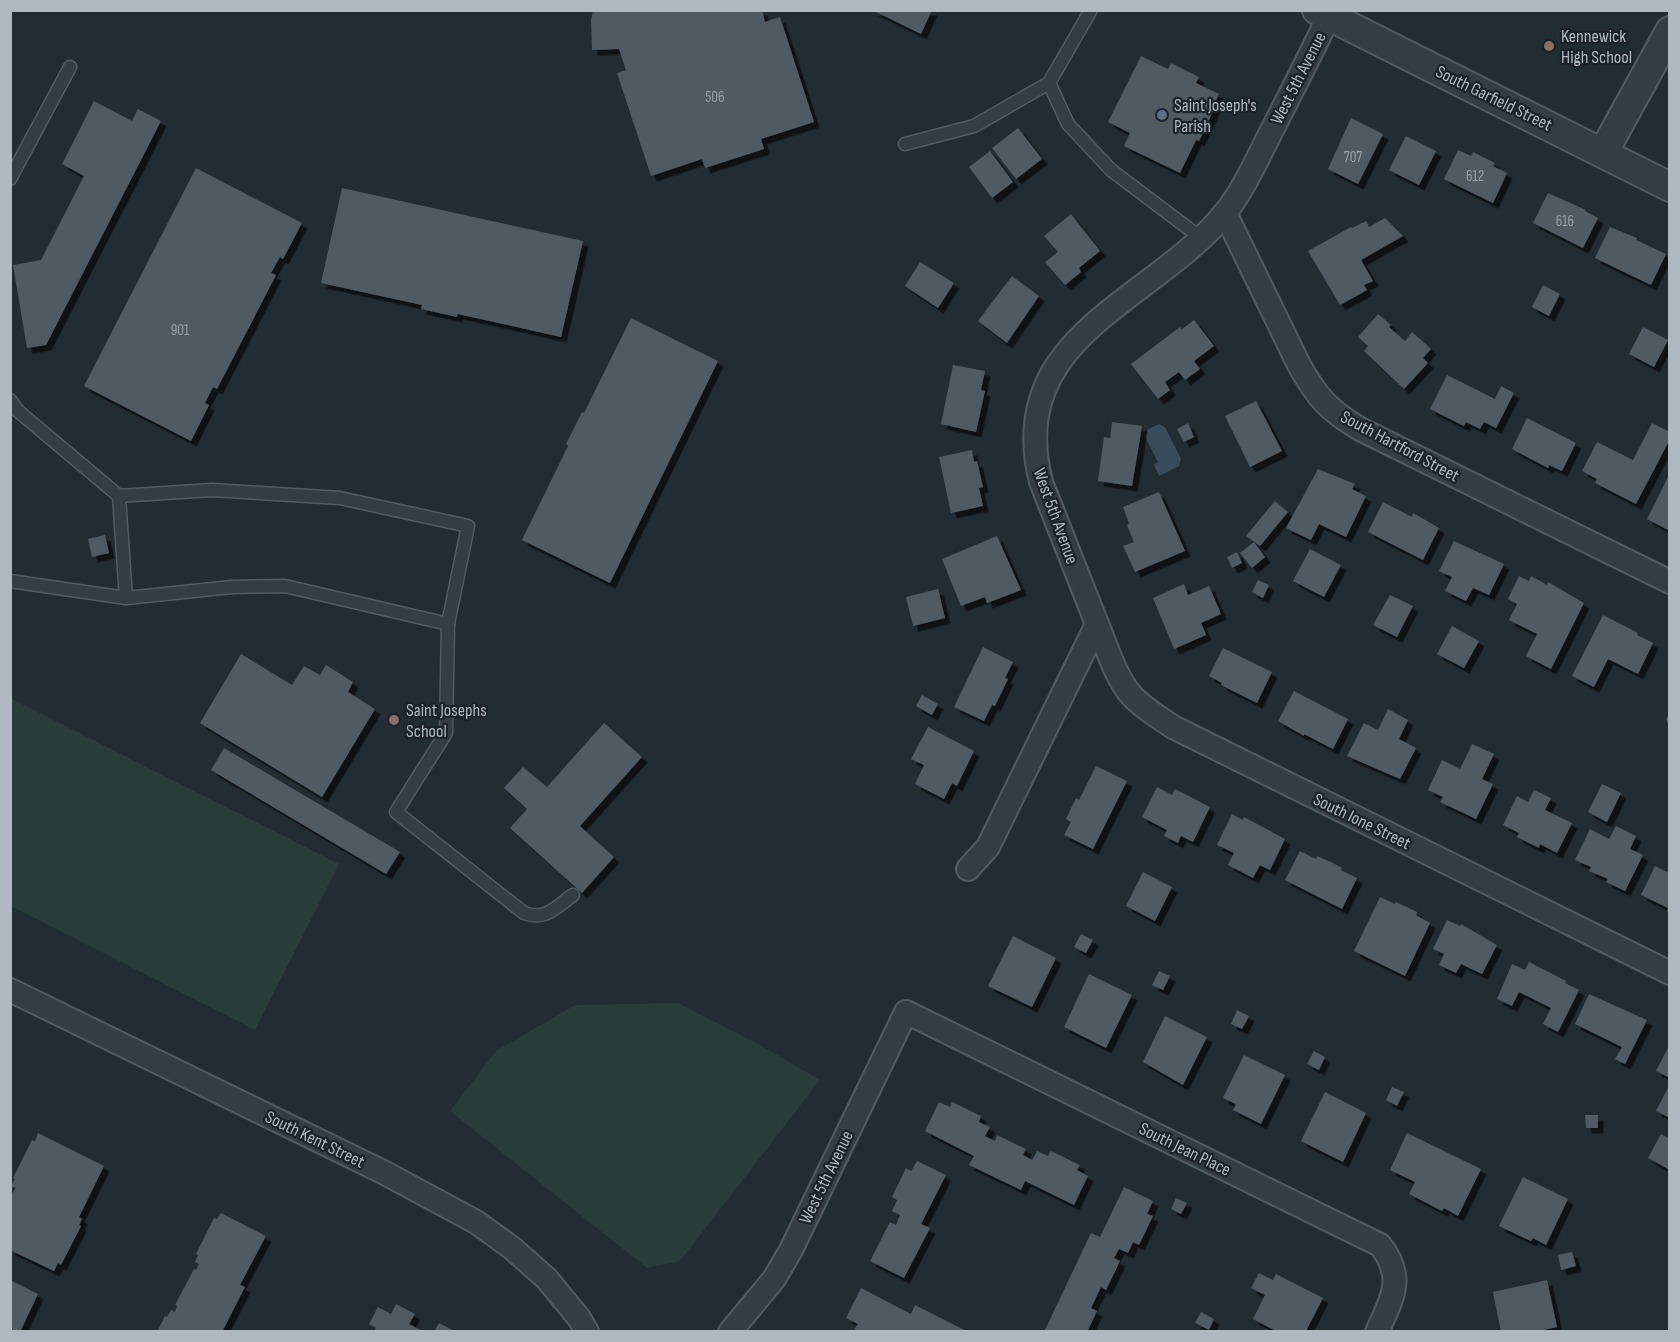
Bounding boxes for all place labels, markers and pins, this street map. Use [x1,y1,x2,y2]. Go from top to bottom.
place label: Kennewick High School [1561,26,1632,68]
marker: Kennewick High School [1542,39,1556,53]
place label: Saint Joseph's Parish [1174,95,1257,137]
marker: Saint Joseph's Parish [1155,108,1169,122]
place label: Saint Josephs School [406,700,487,742]
marker: Saint Josephs School [387,713,401,727]

